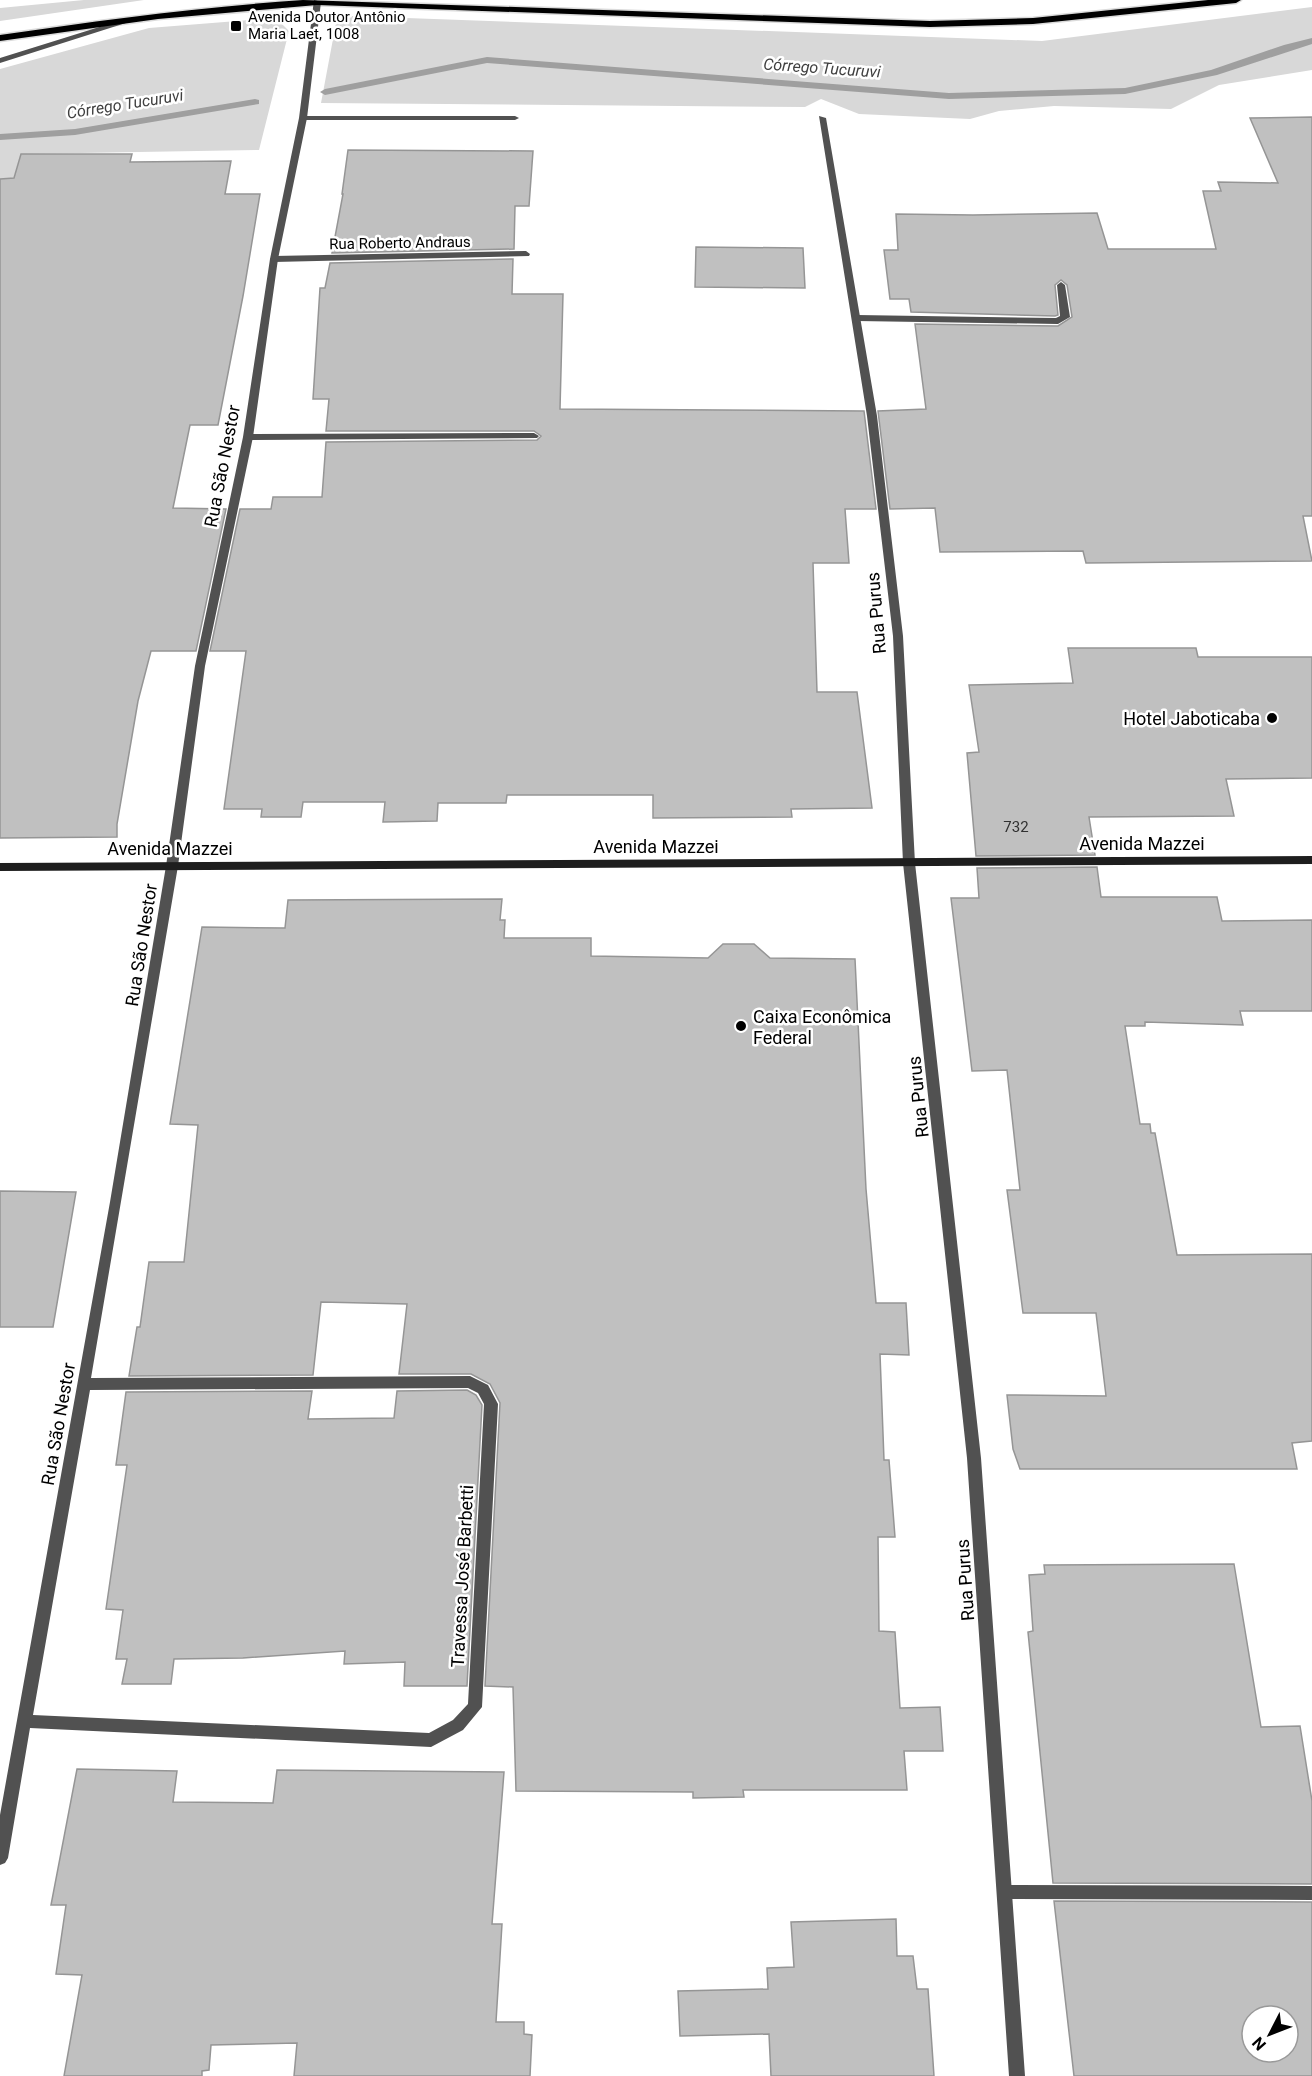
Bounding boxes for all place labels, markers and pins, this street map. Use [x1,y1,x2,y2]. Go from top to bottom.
place label: Avenida Doutor Antônio Maria Laet, 1008 [248,8,405,43]
marker: Avenida Doutor Antônio Maria Laet, 1008 [229,19,243,33]
place label: Hotel Jaboticaba [1123,708,1260,729]
marker: Hotel Jaboticaba [1265,711,1279,725]
place label: Caixa Econômica Federal [753,1006,891,1048]
marker: Caixa Econômica Federal [734,1019,748,1033]

